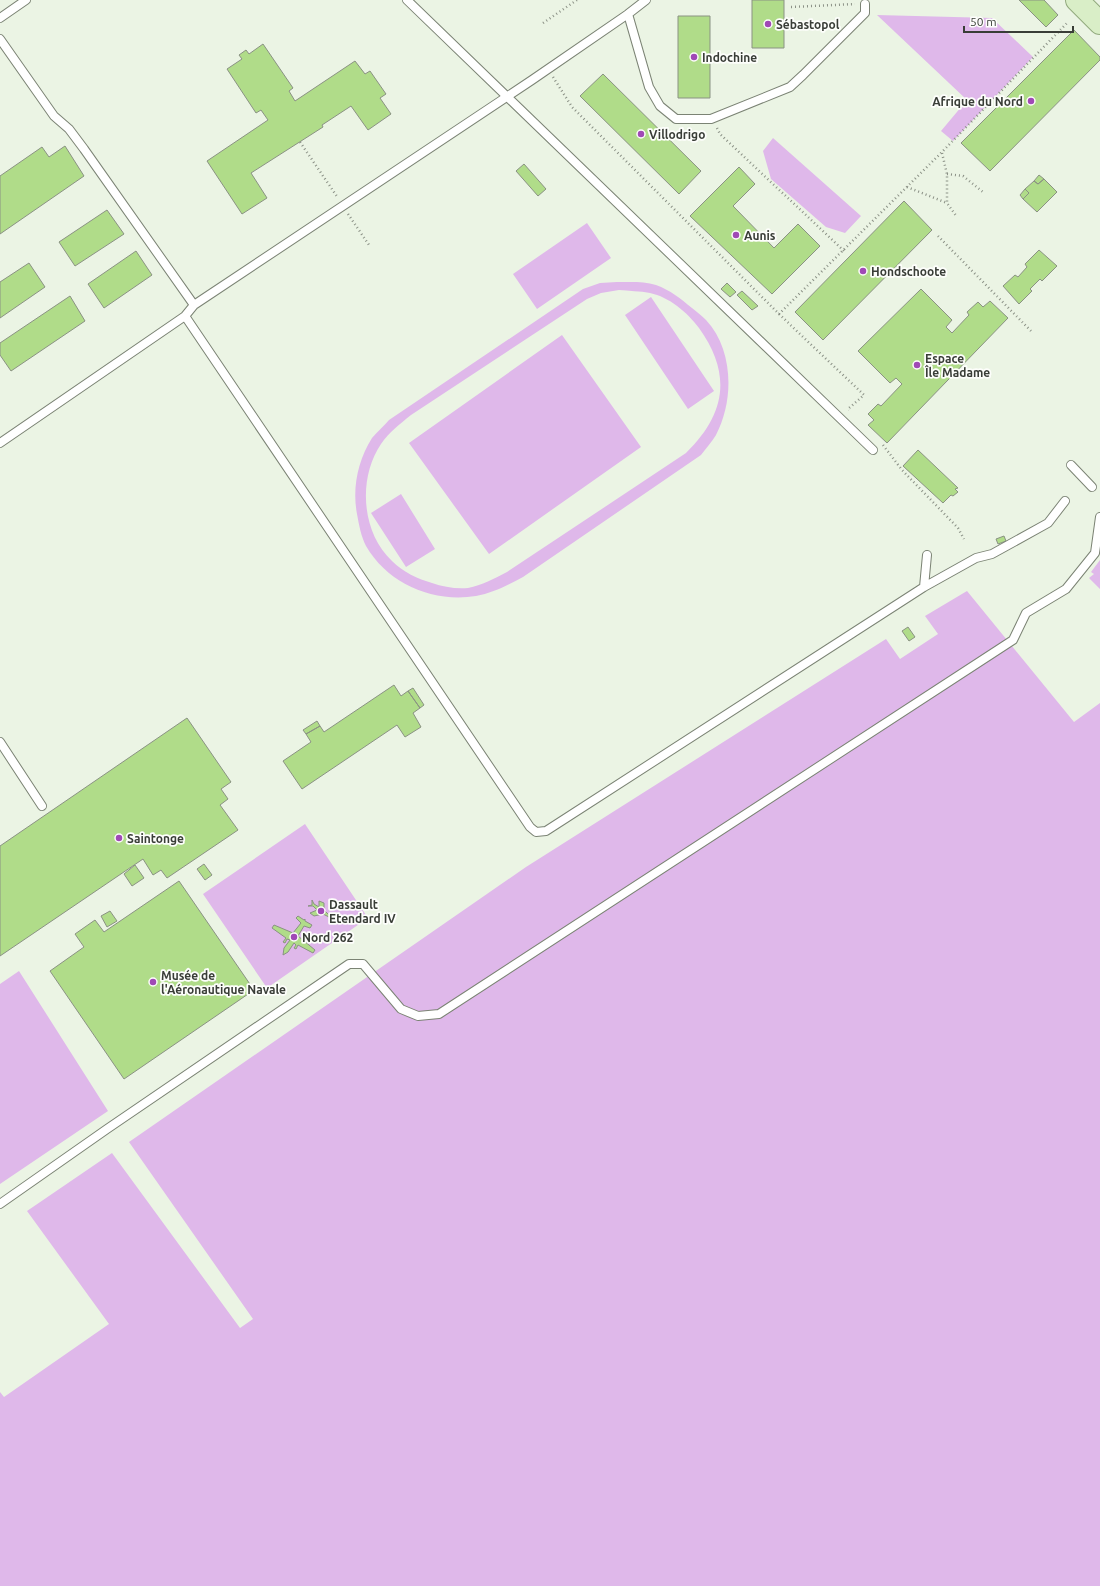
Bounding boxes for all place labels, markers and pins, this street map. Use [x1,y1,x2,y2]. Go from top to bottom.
place label: Sébastopol [776,18,840,31]
marker: Sébastopol [763,19,773,29]
place label: Indochine [702,51,757,64]
marker: Indochine [689,52,699,62]
place label: Afrique du Nord [932,95,1023,108]
marker: Afrique du Nord [1026,96,1036,106]
place label: Villodrigo [649,128,705,141]
marker: Villodrigo [636,129,646,139]
place label: Aunis [744,229,776,242]
marker: Aunis [731,230,741,240]
place label: Hondschoote [871,265,946,278]
marker: Hondschoote [858,266,868,276]
place label: Espace Île Madame [925,352,990,379]
marker: Espace Île Madame [912,360,922,370]
place label: Saintonge [127,832,184,845]
marker: Saintonge [114,833,124,843]
place label: Dassault Etendard IV [329,898,396,925]
marker: Dassault Etendard IV [316,906,326,916]
place label: Nord 262 [302,931,354,944]
marker: Nord 262 [289,932,299,942]
place label: Musée de l'Aéronautique Navale [161,969,286,996]
marker: Musée de l'Aéronautique Navale [148,977,158,987]

